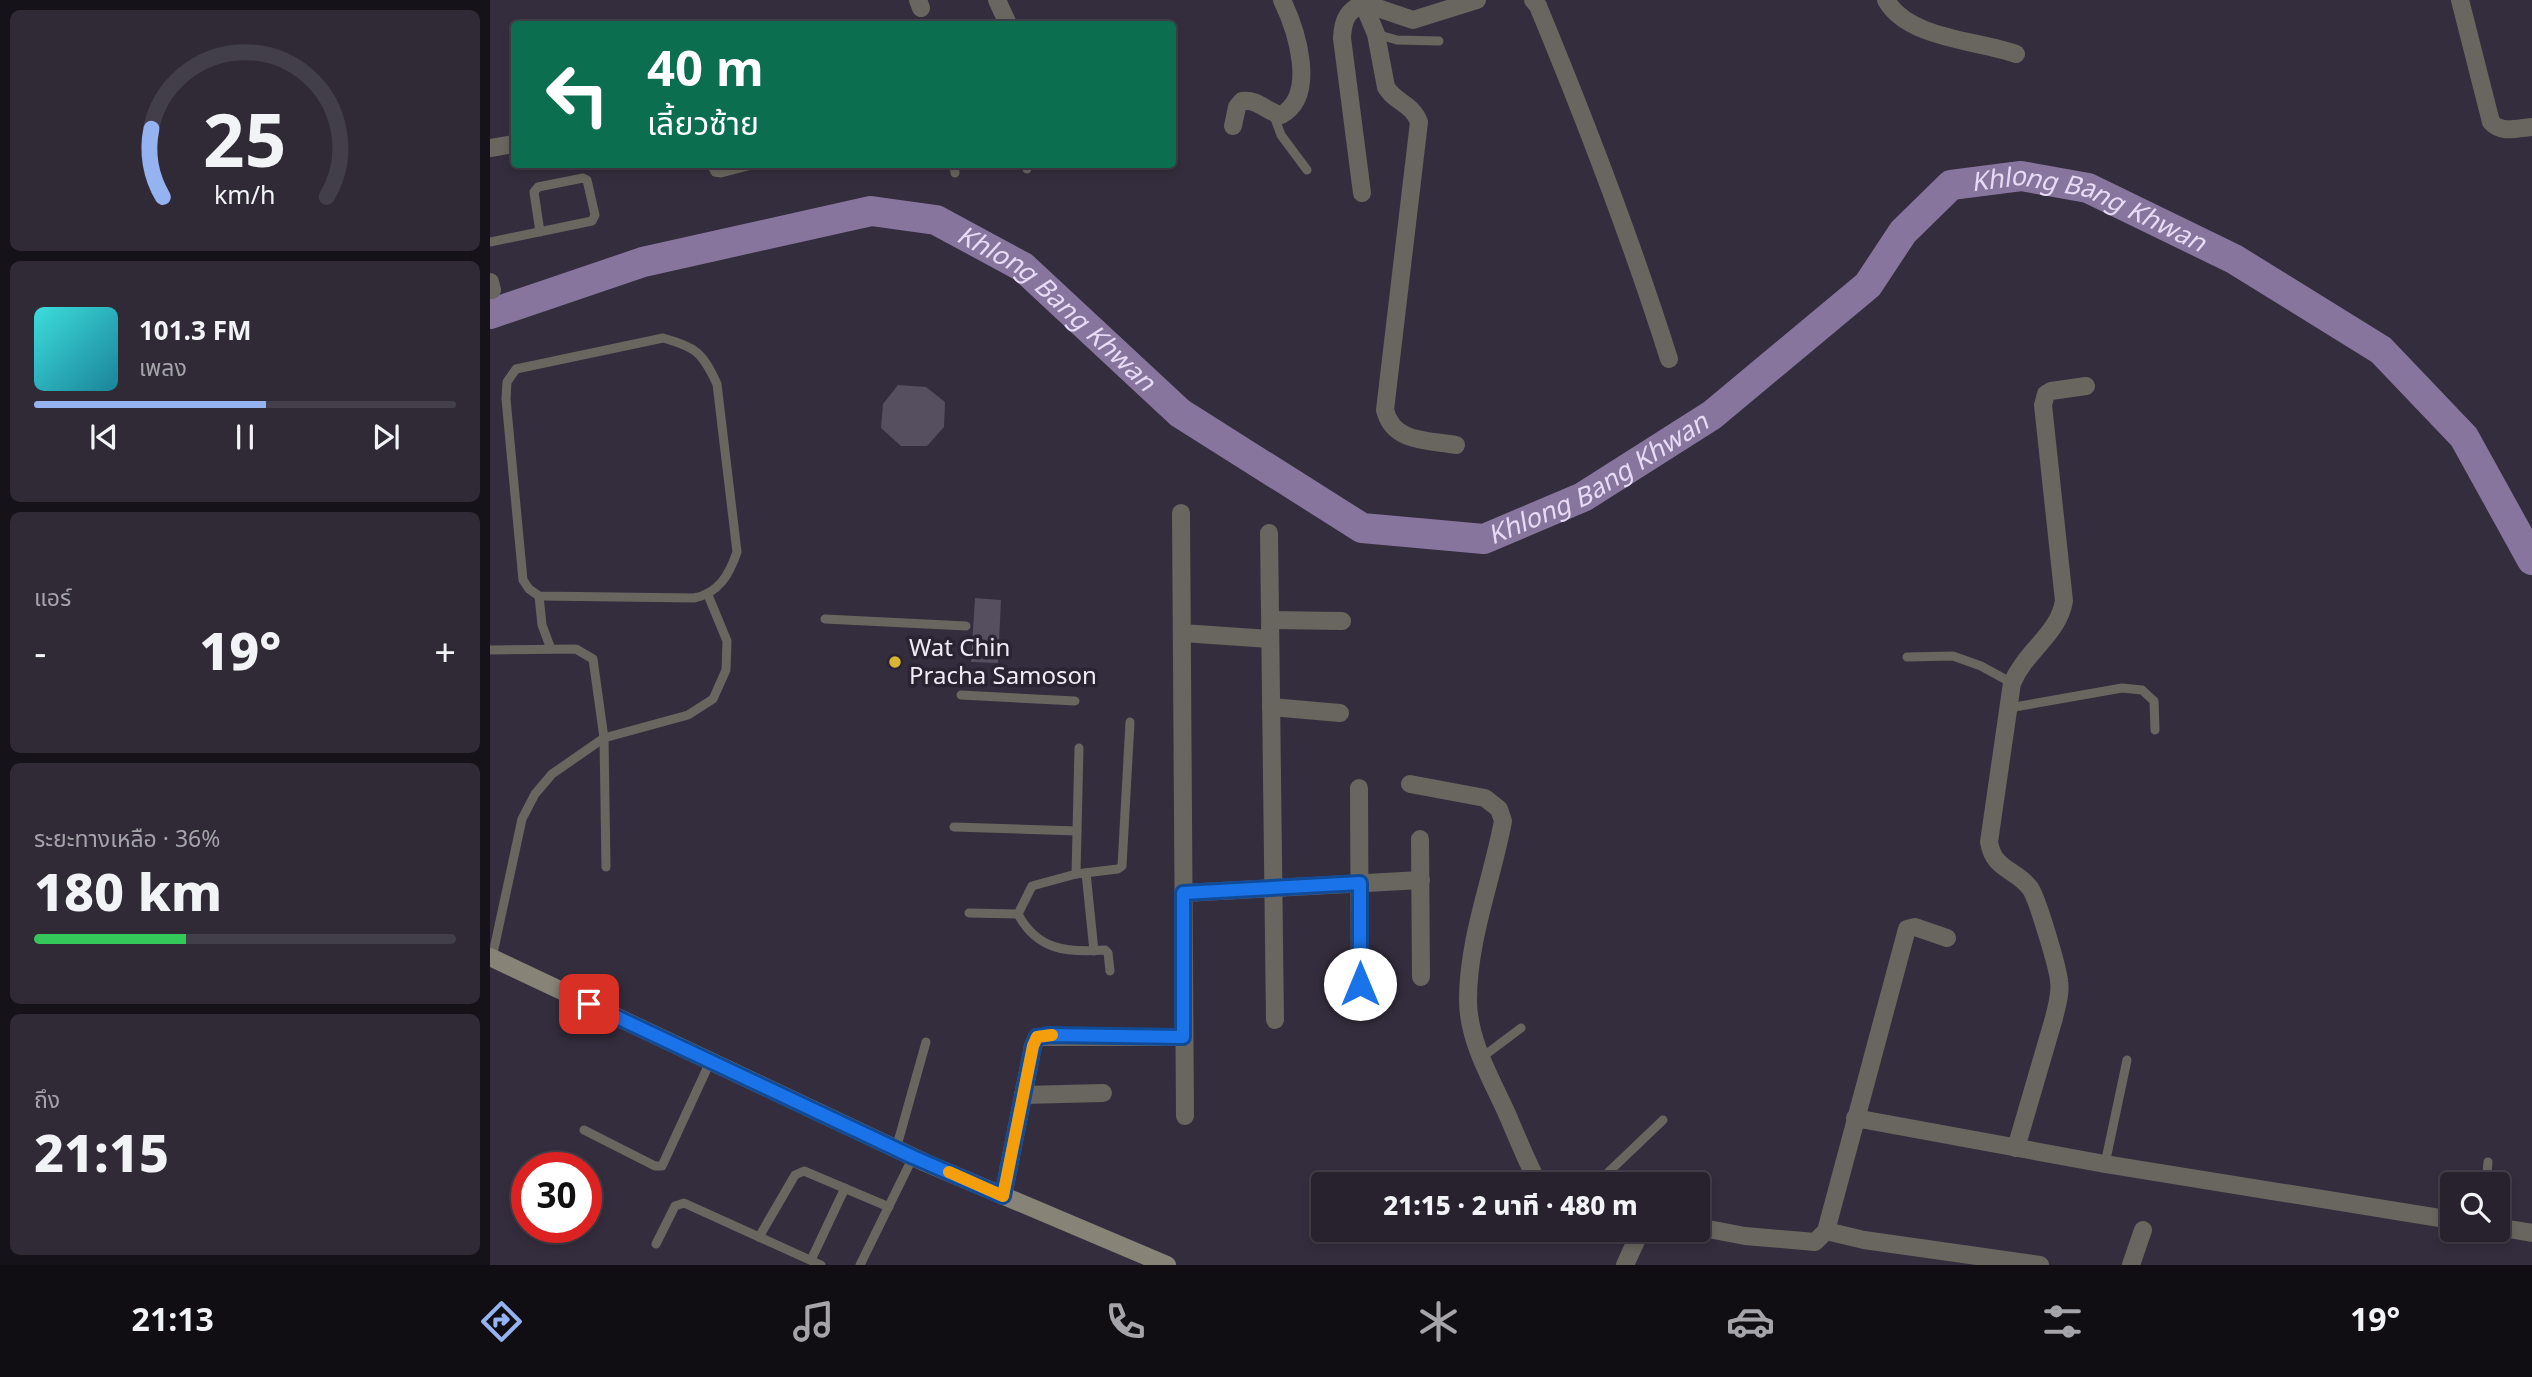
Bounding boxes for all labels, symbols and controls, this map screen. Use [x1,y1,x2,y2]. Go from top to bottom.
text: 40 m [647,34,764,108]
icon: left [532,49,623,140]
text: 25 [203,90,287,200]
text: เลี้ยวซ้าย [647,101,759,149]
water label: Khlong Bang Khwan [1969,156,2213,264]
text: km/h [214,176,276,214]
water label: Khlong Bang Khwan [949,216,1165,402]
text: 101.3 FM [139,312,251,352]
text: เพลง [139,352,187,386]
water label: Khlong Bang Khwan [1482,403,1718,556]
icon: previous [85,418,123,456]
icon: pause [226,418,264,456]
icon: next [367,418,405,456]
text: แอร์ [34,582,71,616]
text: 19° [199,615,281,693]
text: − [34,626,46,683]
text: + [434,626,456,683]
place label: Wat Chin Pracha Samoson [909,631,1097,695]
marker: Wat Chin Pracha Samoson [887,654,903,670]
text: ระยะทางเหลือ · 36% [34,823,220,857]
text: 180 km [34,856,222,934]
position arrow [1323,947,1397,1021]
pin [559,974,619,1034]
icon: arrive [570,985,608,1023]
text: ถึง [34,1084,60,1118]
text: 21:15 [34,1117,169,1195]
speed limit sign: 30 [511,1152,602,1243]
map controls [2440,1172,2510,1242]
button: search [2440,1172,2510,1242]
text: 21:15 · 2 นาที · 480 m [1383,1187,1638,1227]
text: 21:13 [132,1297,214,1345]
icon: directions [477,1297,526,1346]
icon: music [789,1297,838,1346]
icon: phone [1101,1297,1150,1346]
icon: climate [1414,1297,1463,1346]
icon: car [1726,1297,1775,1346]
icon: filters [2038,1297,2087,1346]
text: 19° [2350,1297,2400,1345]

